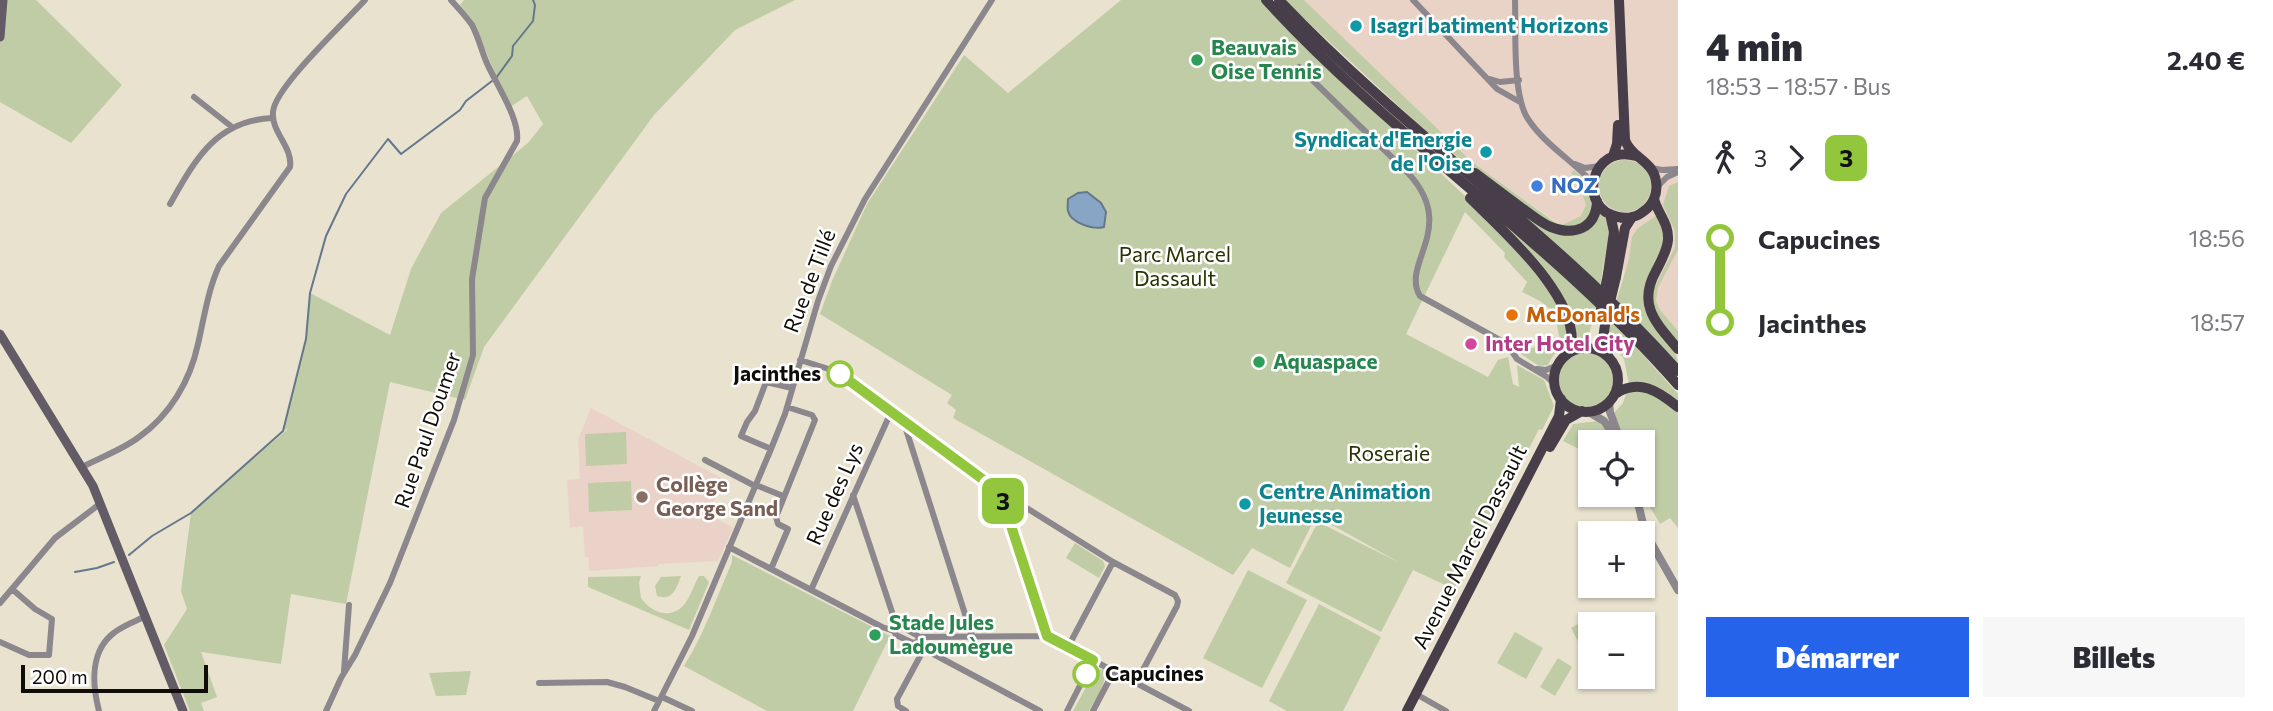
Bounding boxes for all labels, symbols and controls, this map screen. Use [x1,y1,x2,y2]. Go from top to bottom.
place label: Isagri batiment Horizons [1370,12,1608,37]
marker: Isagri batiment Horizons [1348,18,1364,34]
text: 4 min [1706,22,1803,69]
place label: Beauvais Oise Tennis [1211,34,1322,83]
text: 2.40 € [2167,44,2245,75]
marker: Beauvais Oise Tennis [1189,52,1205,68]
text: 18:53 – 18:57 · Bus [1706,72,1891,100]
place label: Syndicat d'Energie de l'Oise [1294,126,1472,175]
icon: walk [1706,139,1744,177]
icon: forward [1777,139,1815,177]
text: 3 [1839,143,1853,172]
marker: Syndicat d'Energie de l'Oise [1478,144,1494,160]
text: 3 [1754,144,1767,172]
place label: NOZ [1551,172,1598,197]
marker: NOZ [1529,178,1545,194]
text: Capucines [1758,223,1880,254]
text: 18:56 [2189,224,2245,252]
street label: Rue de Tillé [777,225,840,336]
park label: Parc Marcel Dassault [1119,241,1231,290]
place label: McDonald's [1526,301,1640,326]
marker: McDonald's [1504,307,1520,323]
text: Jacinthes [1758,307,1867,338]
text: 18:57 [2190,308,2245,336]
place label: Inter Hotel City [1485,330,1635,355]
marker: Inter Hotel City [1463,336,1479,352]
street label: Rue Paul Doumer [388,348,465,511]
place label: Aquaspace [1273,348,1377,373]
marker: Aquaspace [1251,354,1267,370]
place label: Jacinthes [733,360,821,385]
marker: Jacinthes [827,361,853,387]
map controls [1578,430,1655,689]
button: locate [1578,430,1655,507]
street label: Rue des Lys [800,438,867,548]
park label: Roseraie [1348,440,1430,465]
street label: Avenue Marcel Dassault [1406,440,1531,653]
place label: Collège George Sand [656,471,778,520]
line badge: 3 [980,478,1026,524]
place label: Centre Animation Jeunesse [1259,478,1431,527]
text: 3 [996,486,1010,515]
marker: Collège George Sand [634,489,650,505]
marker: Centre Animation Jeunesse [1237,496,1253,512]
button: + [1578,521,1655,598]
place label: Stade Jules Ladoumègue [889,609,1013,658]
button: − [1578,612,1655,689]
button: Démarrer [1706,617,1969,697]
button: Billets [1983,617,2245,697]
marker: Stade Jules Ladoumègue [867,627,883,643]
place label: Capucines [1105,660,1204,685]
marker: Capucines [1073,661,1099,687]
scale bar [21,662,208,694]
text: 200 m [32,665,88,688]

